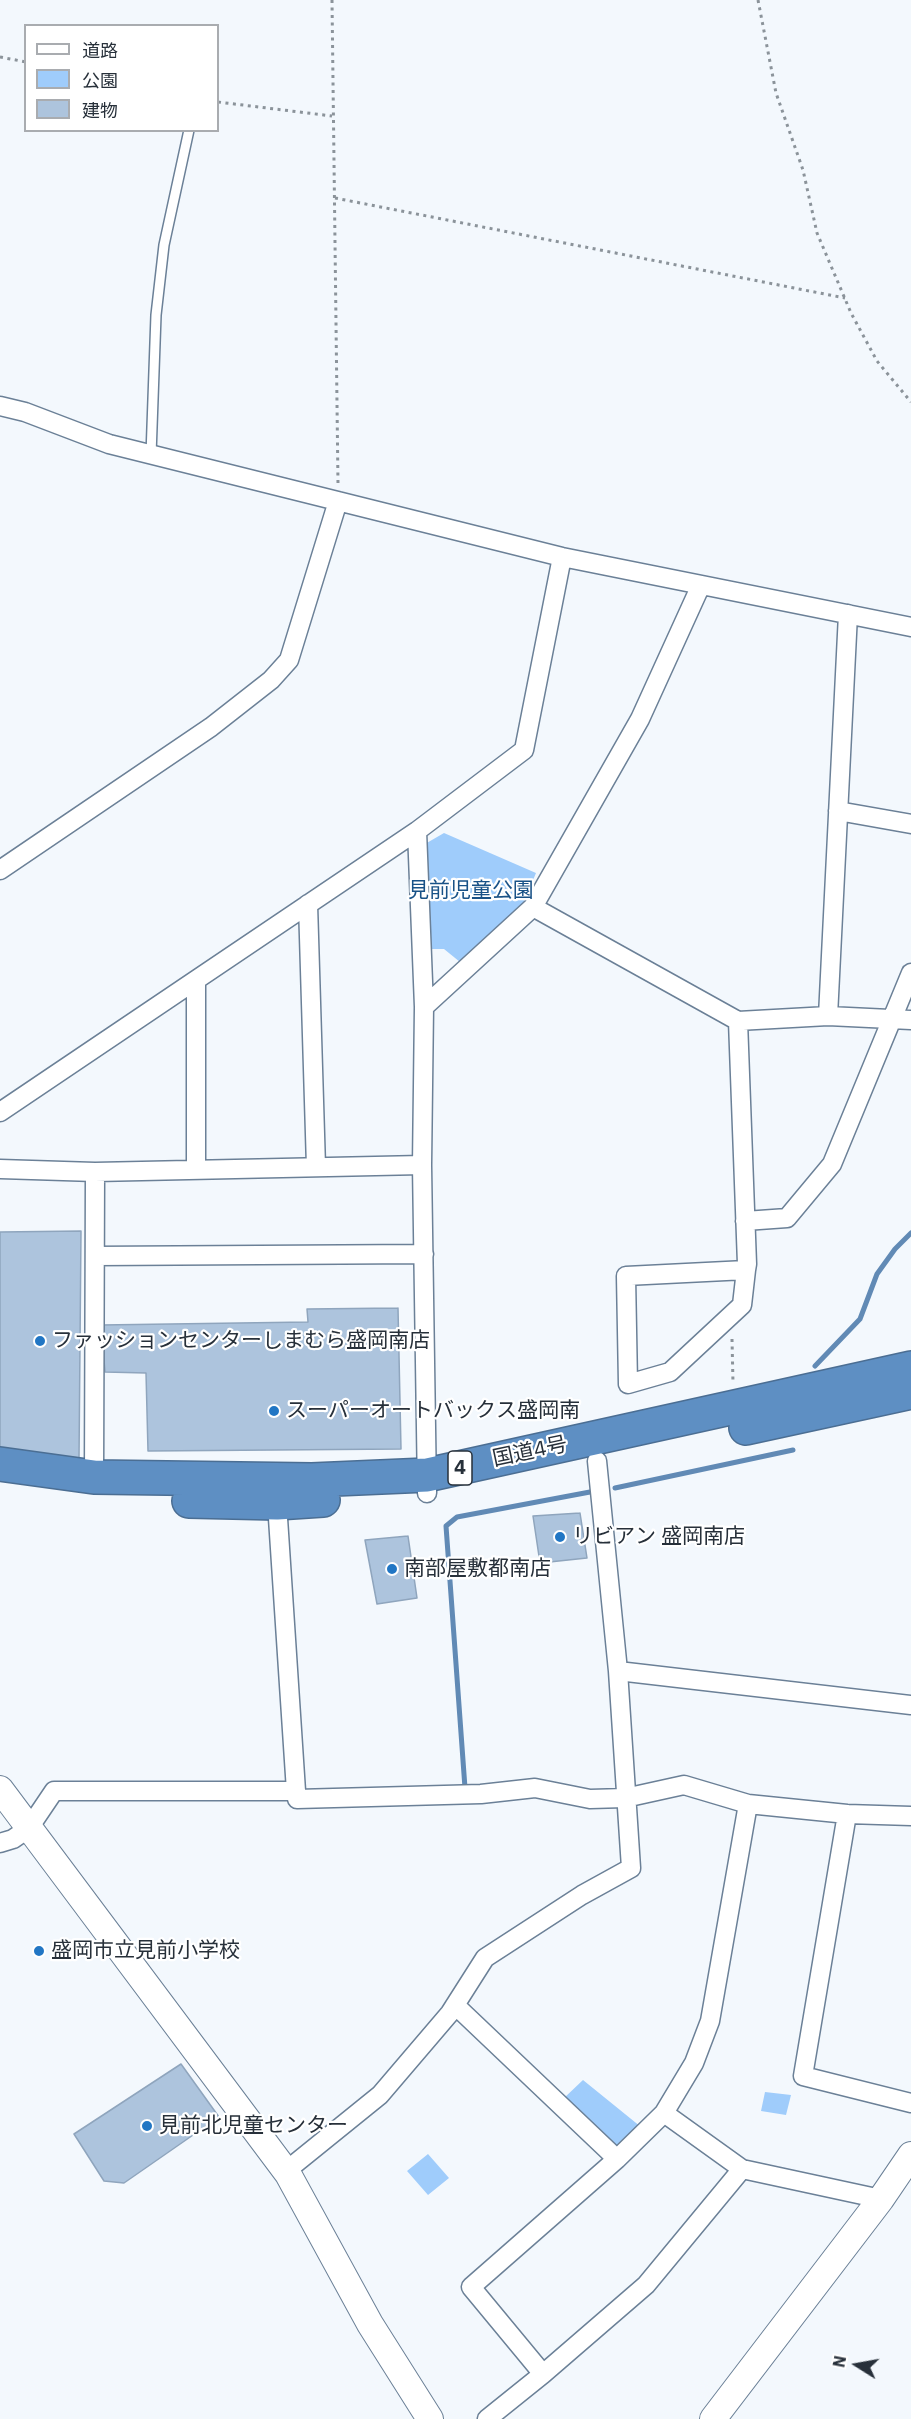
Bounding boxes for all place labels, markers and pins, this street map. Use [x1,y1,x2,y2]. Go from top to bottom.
place label: ファッションセンターしまむら盛岡南店 [52,1328,430,1354]
marker: ファッションセンターしまむら盛岡南店 [33,1334,47,1348]
place label: スーパーオートバックス盛岡南 [286,1398,580,1424]
marker: スーパーオートバックス盛岡南 [267,1404,281,1418]
place label: リビアン 盛岡南店 [572,1524,745,1550]
marker: リビアン 盛岡南店 [553,1530,567,1544]
place label: 南部屋敷都南店 [404,1556,551,1582]
marker: 南部屋敷都南店 [385,1562,399,1576]
place label: 盛岡市立見前小学校 [51,1938,240,1964]
marker: 盛岡市立見前小学校 [32,1944,46,1958]
place label: 見前北児童センター [159,2113,348,2139]
marker: 見前北児童センター [140,2119,154,2133]

